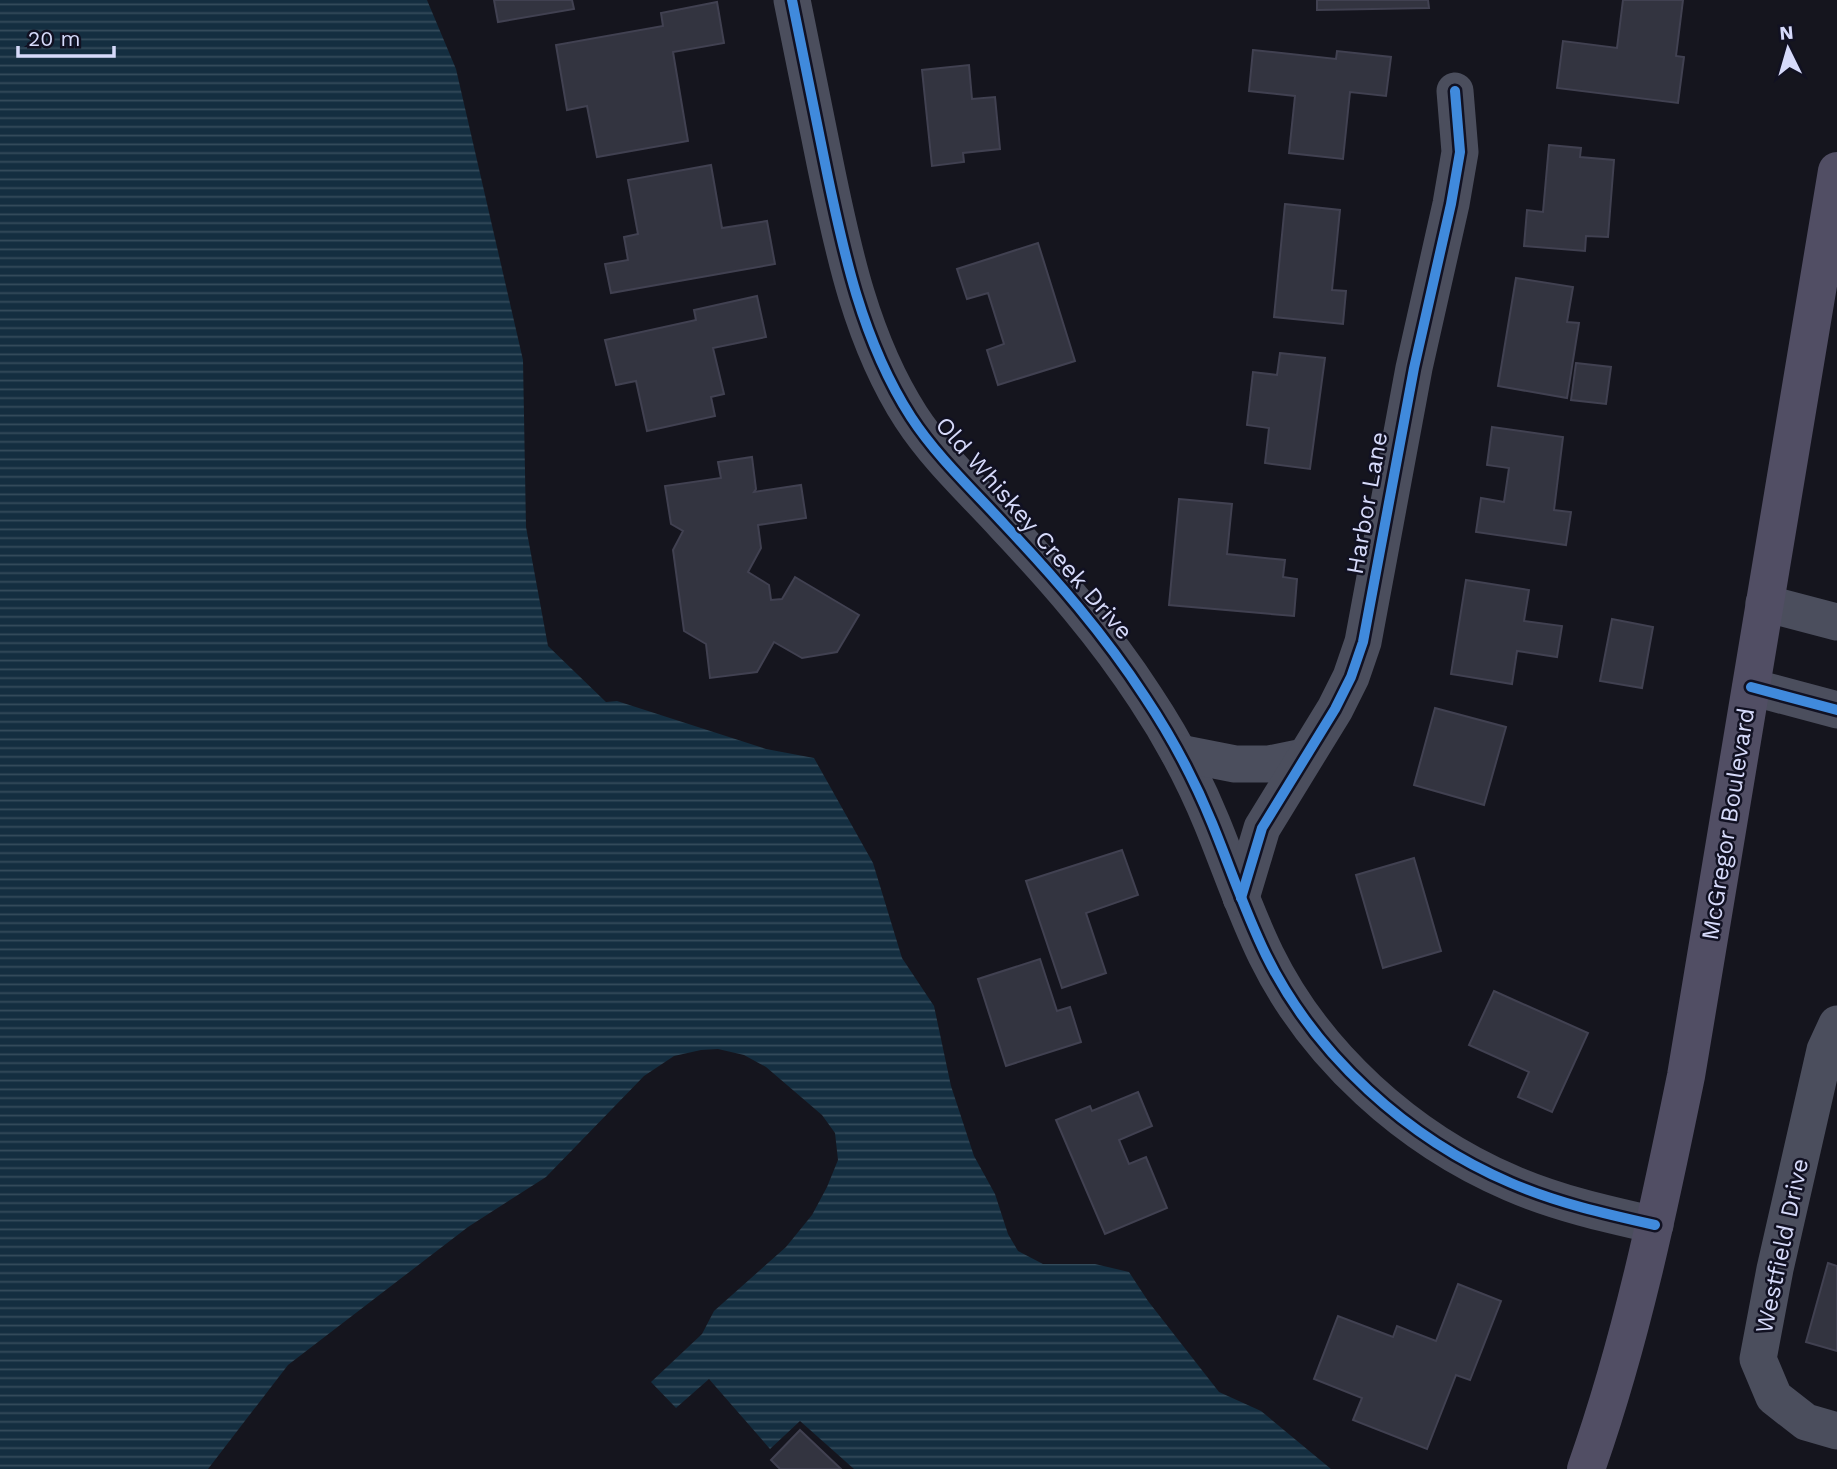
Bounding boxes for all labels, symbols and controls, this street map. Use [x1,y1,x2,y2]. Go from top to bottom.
scale bar [18,14,114,58]
north arrow [1753,14,1823,84]
text: N [1779,20,1795,45]
text: 20 m [28,26,80,51]
street label: Old Whiskey Creek Drive [930,411,1138,645]
street label: Harbor Lane [1341,429,1393,577]
street label: McGregor Boulevard [1696,706,1760,942]
street label: Westfield Drive [1750,1156,1814,1336]

